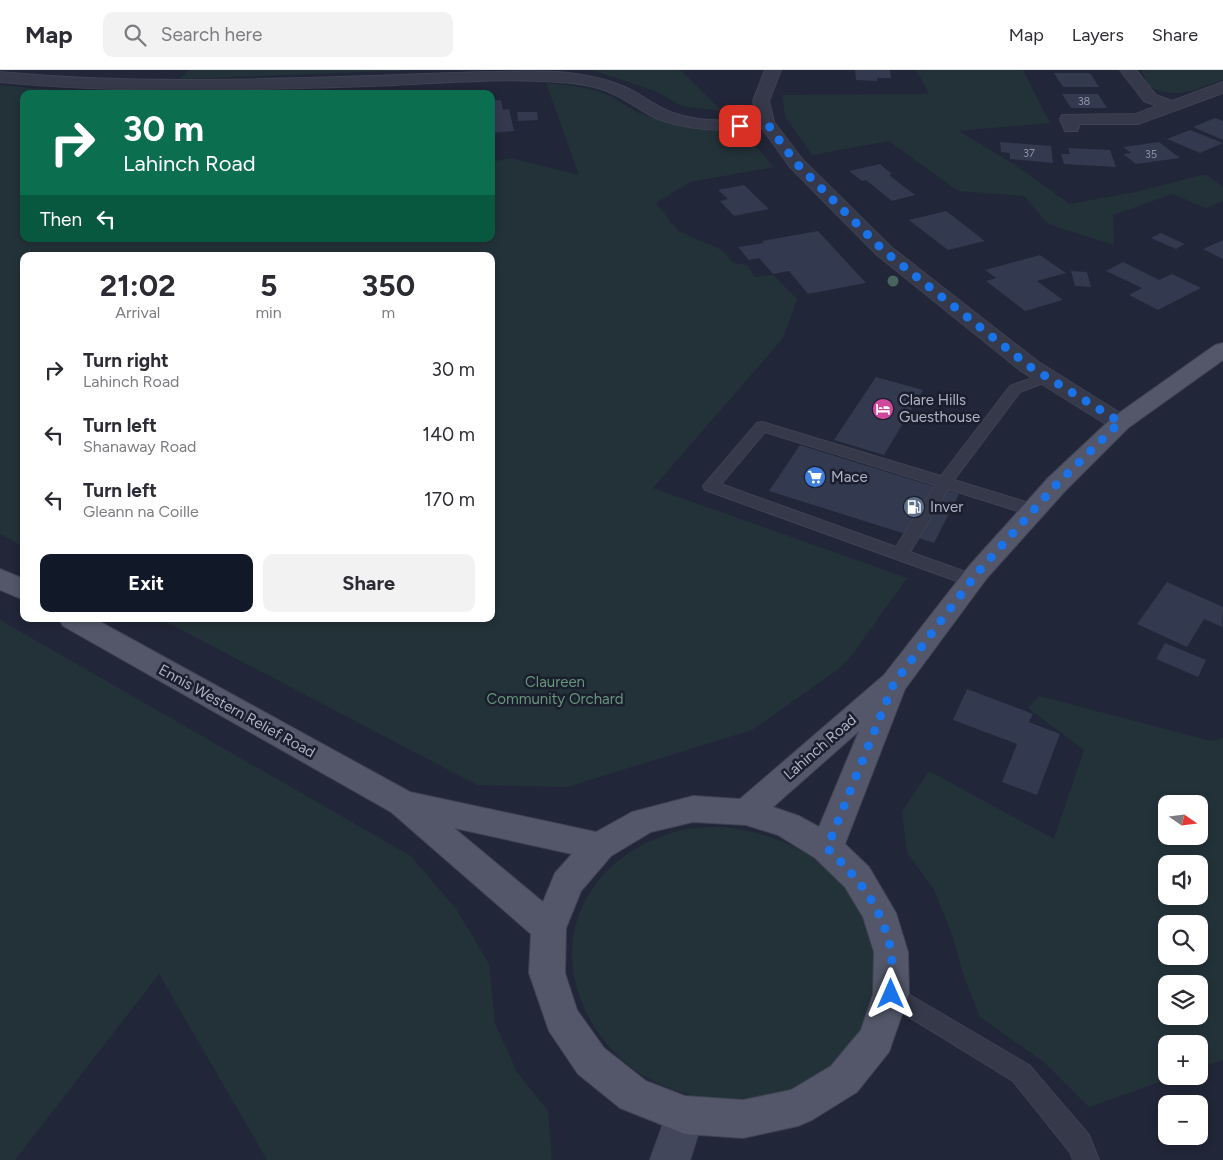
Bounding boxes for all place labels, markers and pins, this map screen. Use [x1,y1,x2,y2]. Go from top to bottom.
pin [719,105,761,147]
place label: Clare Hills Guesthouse [899,391,980,426]
hotel icon: Clare Hills Guesthouse [871,397,895,421]
supermarket icon: Mace [803,465,827,489]
place label: Mace [831,468,868,486]
fuel station icon: Inver [902,495,926,519]
place label: Inver [930,498,963,516]

